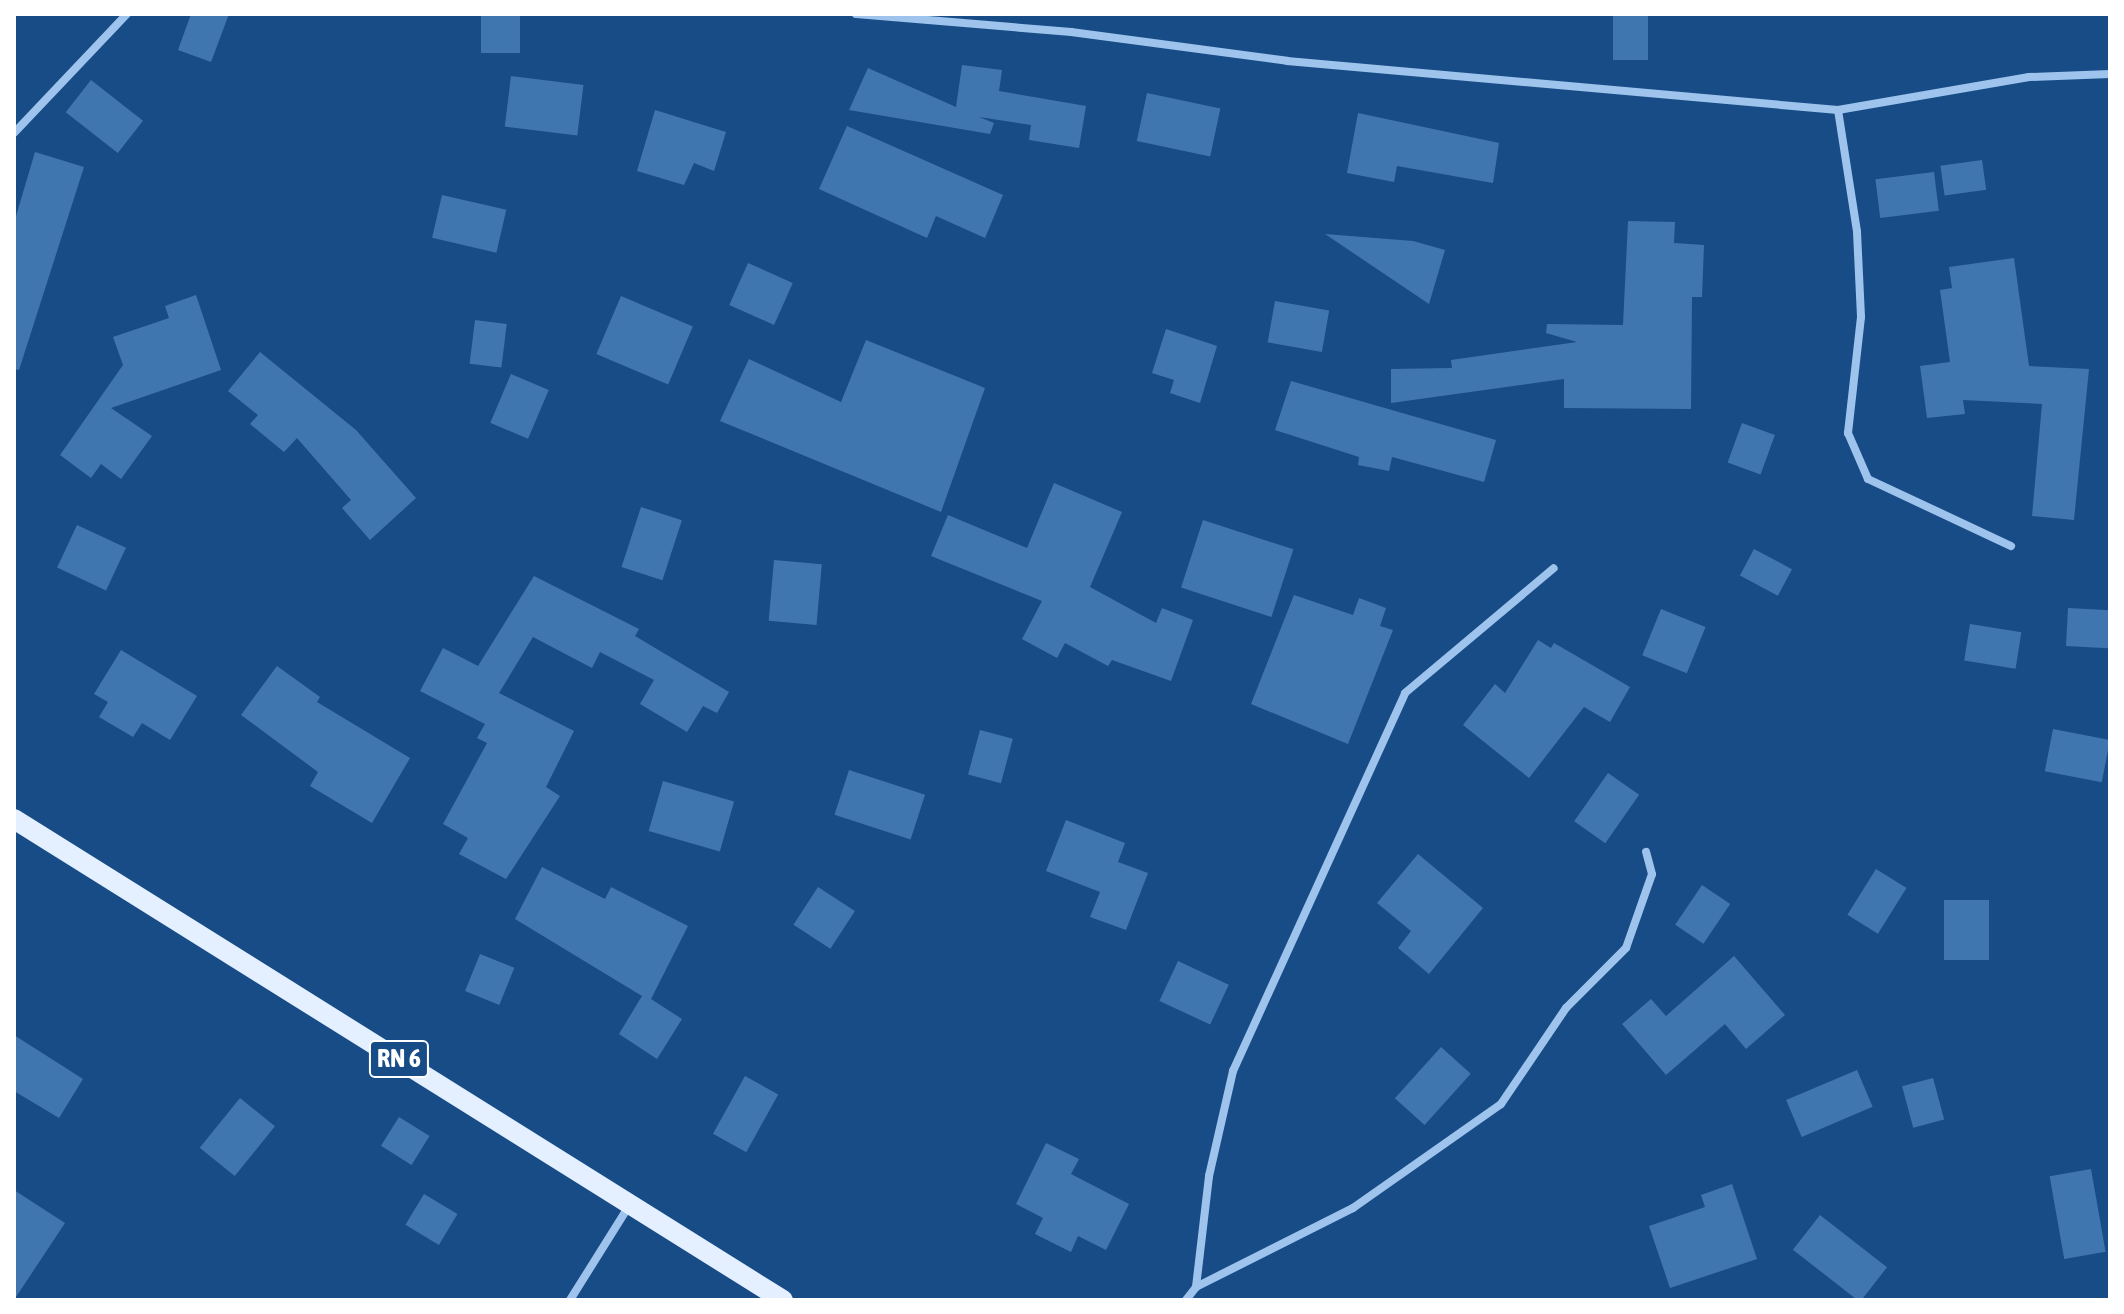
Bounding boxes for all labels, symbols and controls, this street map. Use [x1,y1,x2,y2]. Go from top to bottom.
road number: RN 6 [367,1037,431,1081]

